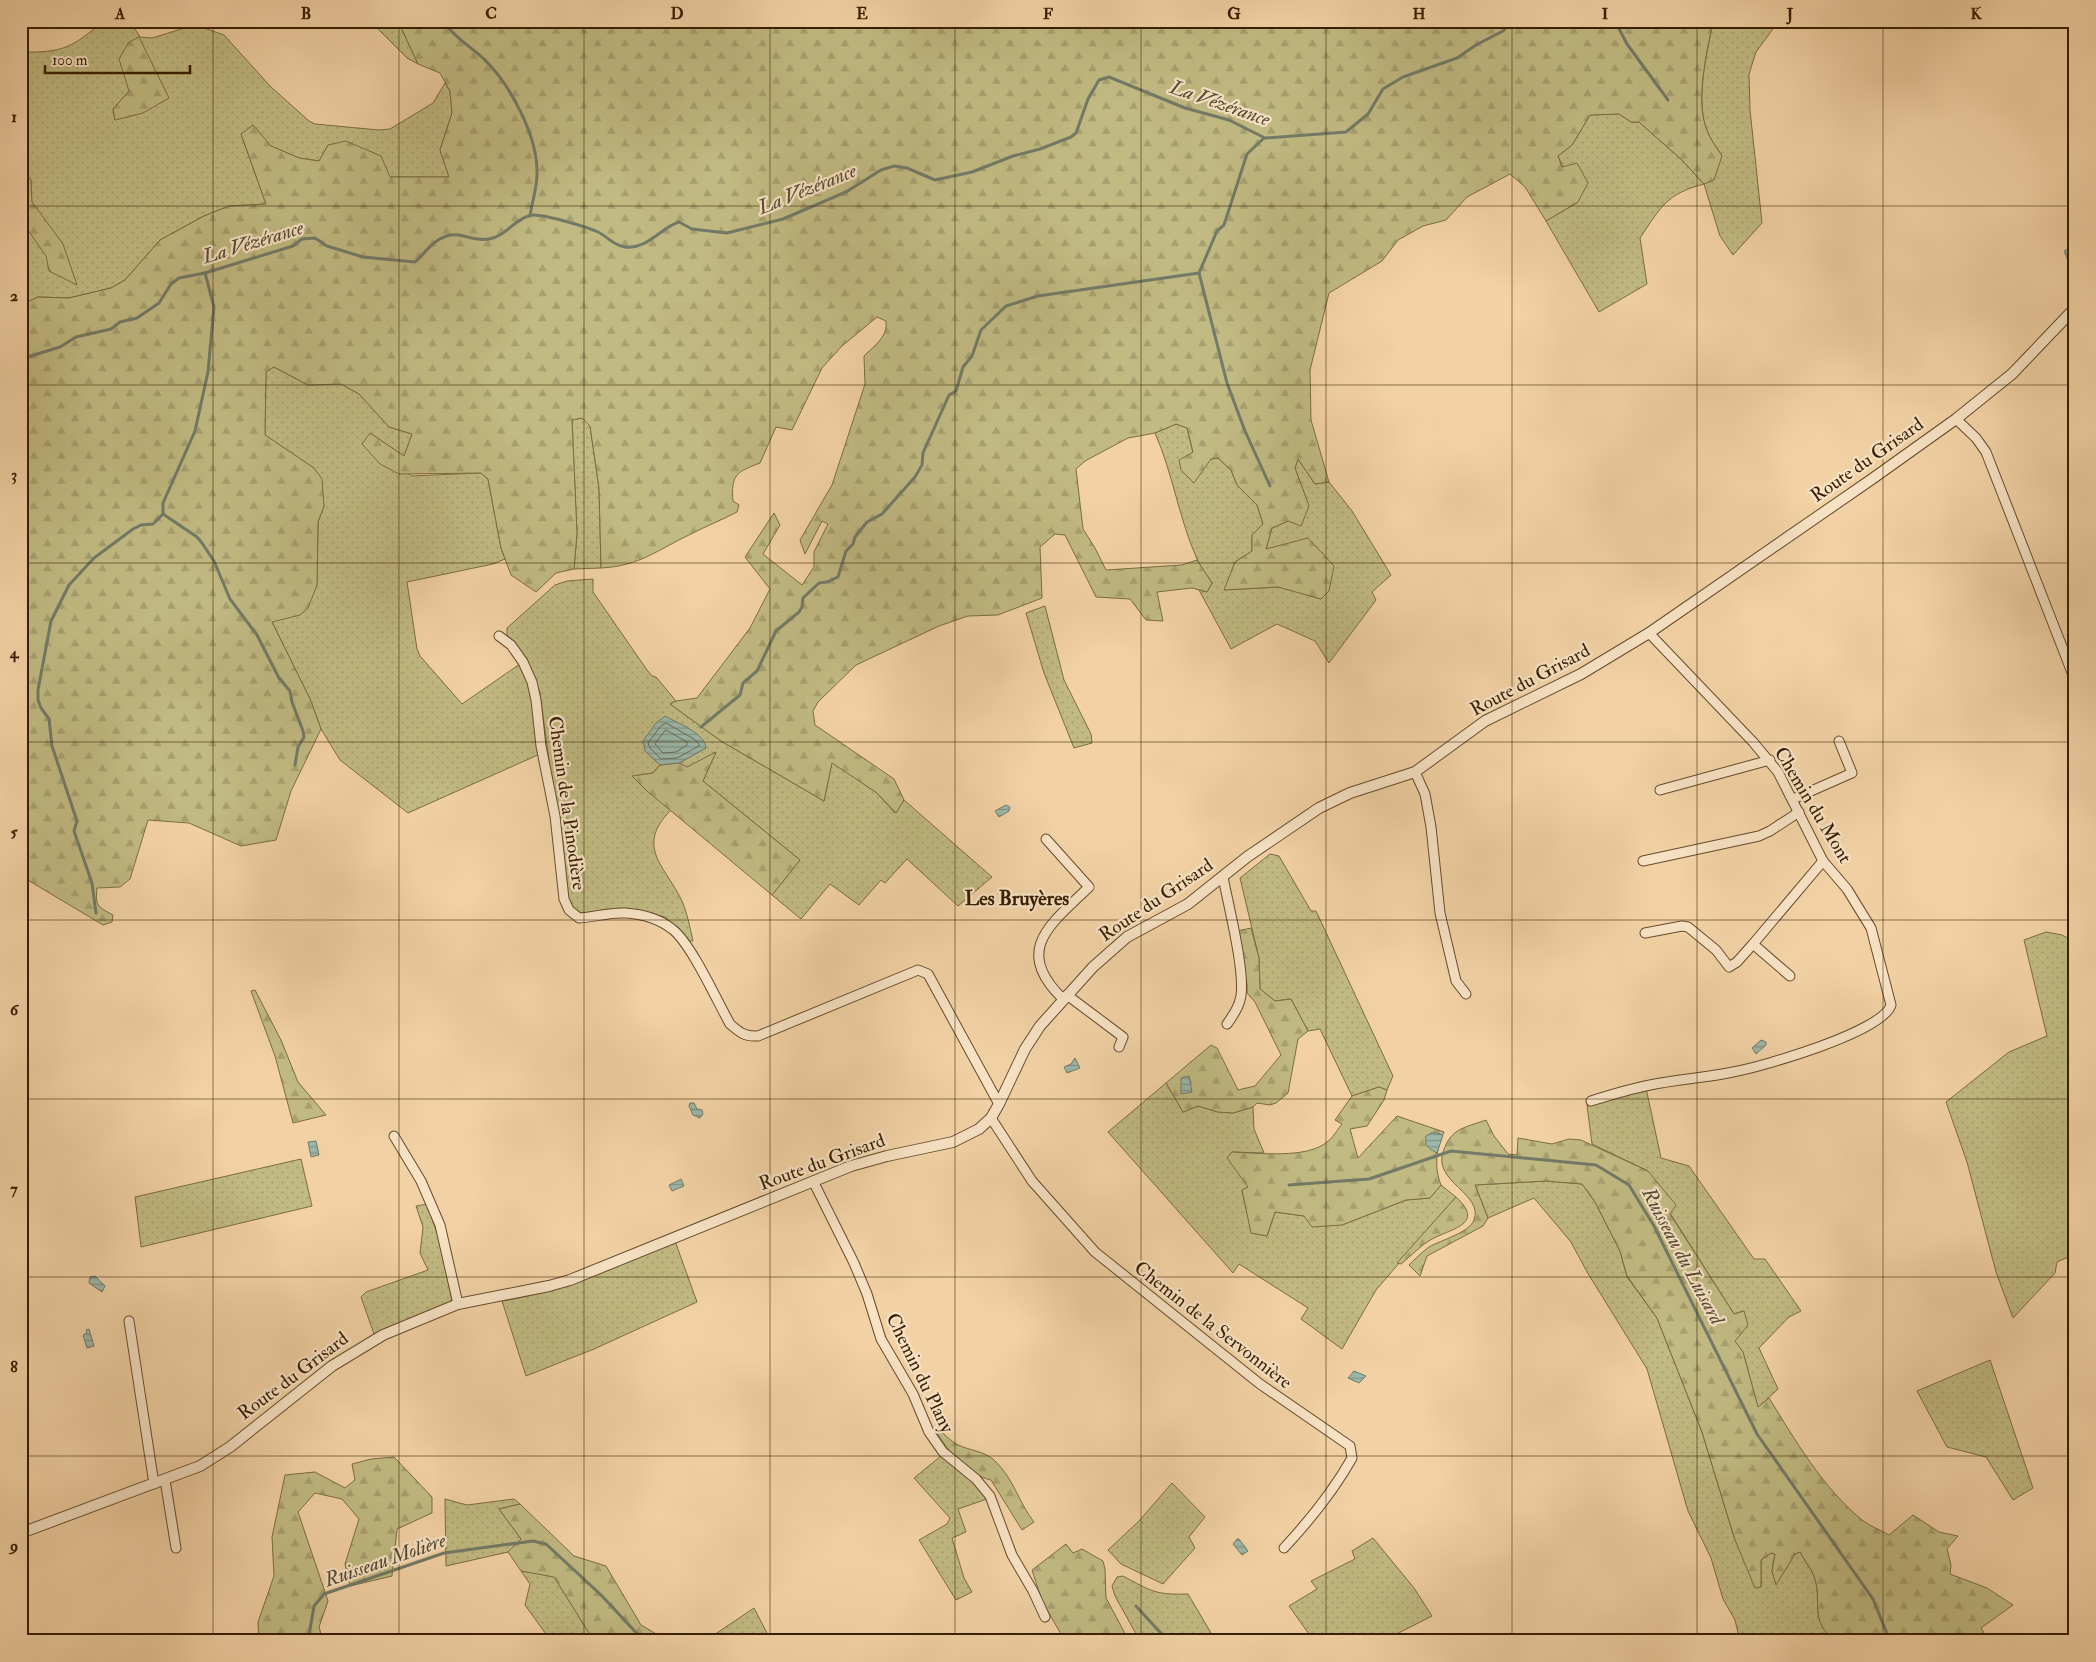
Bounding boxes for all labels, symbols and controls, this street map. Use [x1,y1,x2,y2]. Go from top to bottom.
text: A [114,4,126,24]
text: B [301,4,311,24]
text: C [485,4,497,24]
text: D [670,4,684,24]
text: E [856,4,868,24]
text: F [1043,4,1053,24]
text: G [1227,4,1241,24]
text: H [1412,4,1426,24]
text: I [1602,4,1609,24]
text: J [1786,4,1794,25]
text: K [1970,4,1982,24]
scale bar [45,42,190,74]
text: 100 m [52,51,88,70]
water label: La Vézérance [1166,74,1274,132]
text: 1 [11,107,17,127]
water label: La Vézérance [753,158,860,220]
water label: La Vézérance [199,215,307,269]
text: 2 [10,286,18,306]
street label: Route du Grisard [1806,412,1929,508]
text: 3 [11,465,17,485]
street label: Route du Grisard [1466,638,1595,722]
text: 4 [9,643,20,663]
street label: Chemin de la Pinodière [543,714,591,892]
street label: Chemin du Mont [1769,742,1857,868]
text: 5 [10,822,18,842]
street label: Route du Grisard [1094,853,1218,947]
district label: Les Bruyères [965,886,1069,912]
text: 6 [10,1000,20,1020]
street label: Route du Grisard [756,1128,889,1196]
text: 7 [10,1179,18,1199]
water label: Ruisseau du Luisard [1636,1182,1730,1330]
street label: Chemin de la Servonnière [1129,1256,1297,1394]
street label: Chemin du Plany [881,1309,960,1437]
street label: Route du Grisard [233,1326,354,1425]
text: 8 [10,1357,18,1377]
water label: Ruisseau Molière [320,1527,449,1593]
text: 9 [8,1536,18,1556]

